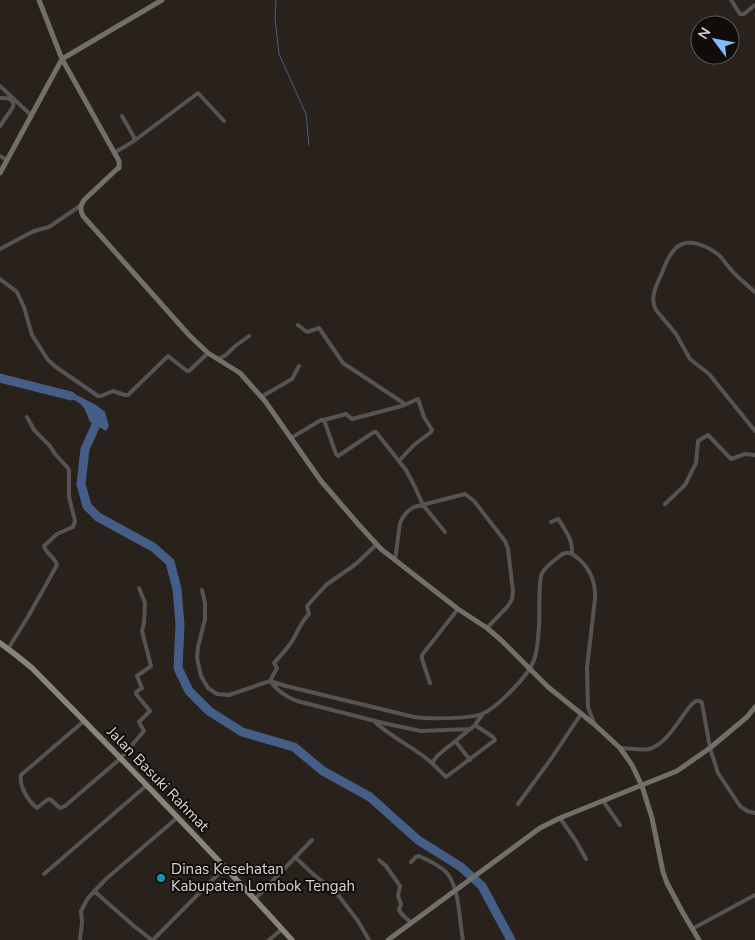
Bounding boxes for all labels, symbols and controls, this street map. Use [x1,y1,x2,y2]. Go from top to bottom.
north arrow [690,15,740,65]
text: N [694,24,715,43]
street label: Jalan Basuki Rahmat [102,721,214,836]
place label: Dinas Kesehatan Kabupaten Lombok Tengah [171,859,355,896]
marker: Dinas Kesehatan Kabupaten Lombok Tengah [155,872,167,884]

